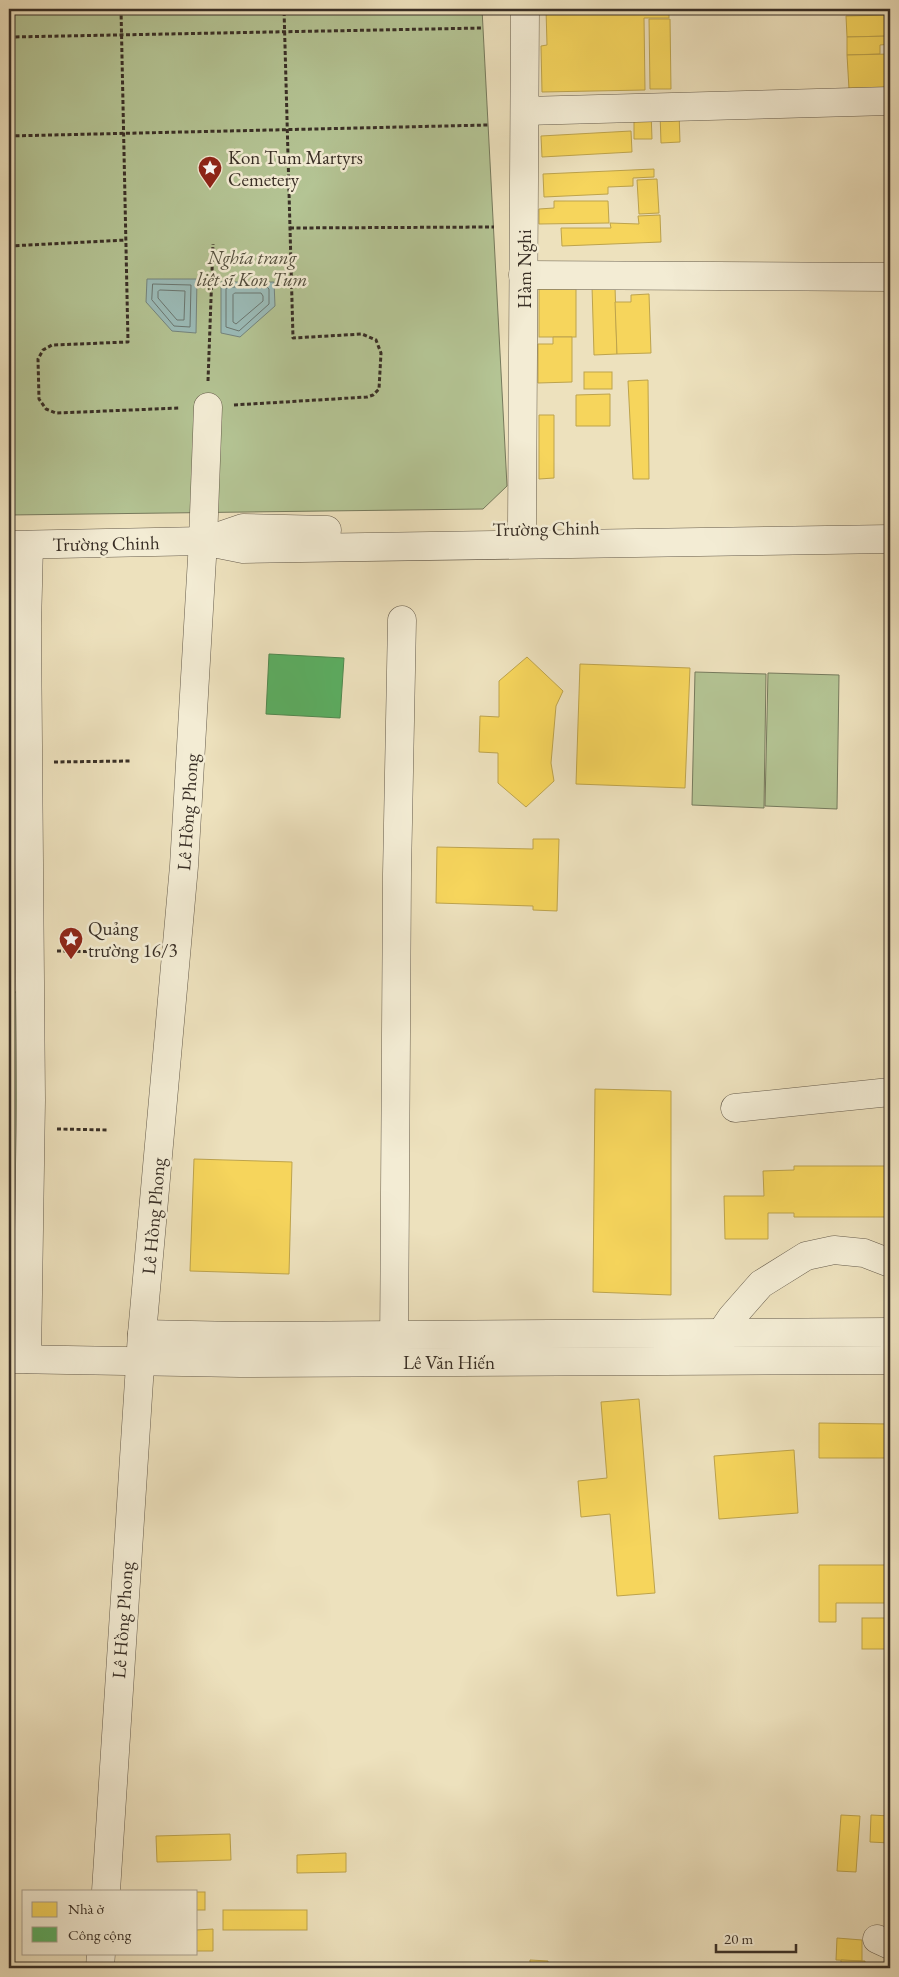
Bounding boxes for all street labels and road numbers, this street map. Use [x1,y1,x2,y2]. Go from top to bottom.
street label: Hàm Nghi [512,229,537,309]
street label: Trường Chinh [492,515,600,542]
street label: Trường Chinh [52,530,160,557]
street label: Lê Hồng Phong [171,752,204,871]
street label: Lê Hồng Phong [136,1156,171,1276]
street label: Lê Văn Hiến [403,1350,495,1375]
street label: Lê Hồng Phong [106,1560,139,1679]

